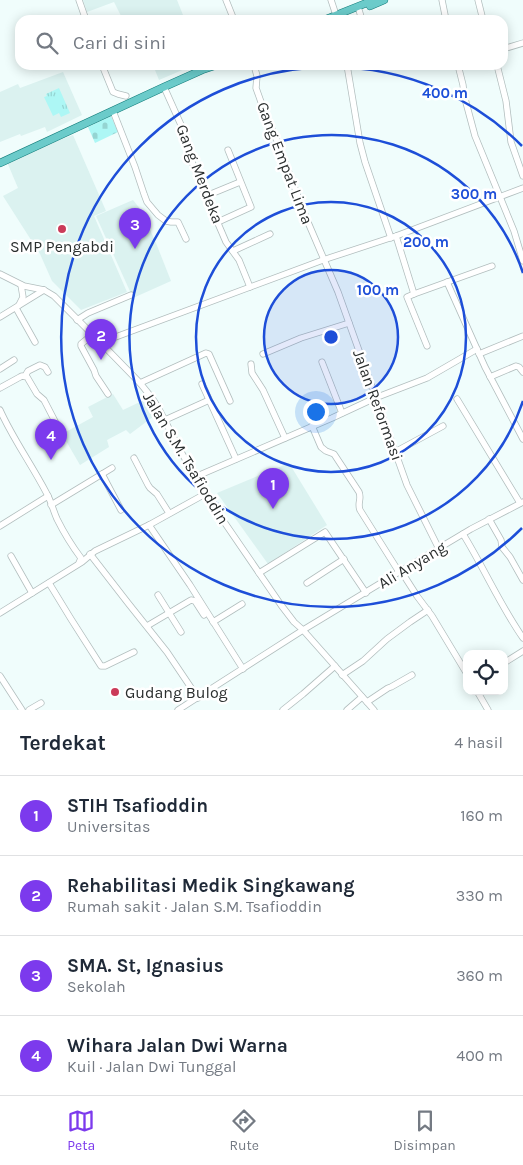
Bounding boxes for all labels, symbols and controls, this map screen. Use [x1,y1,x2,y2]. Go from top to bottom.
search box [15,15,508,70]
icon: search [33,29,61,57]
text: Cari di sini [73,32,166,54]
text: 400 m [422,84,468,102]
street label: Gang Empat Lima [253,99,317,227]
street label: Gang Merdeka [172,122,228,226]
text: 300 m [451,185,497,203]
pin: 3 [119,208,151,249]
marker: SMP Pengabdi [56,223,68,235]
text: 200 m [403,233,449,251]
place label: SMP Pengabdi [10,237,114,256]
text: 100 m [357,281,399,299]
pin: 2 [85,319,117,360]
centre of rings [322,328,340,346]
street label: Jalan Reformasi [349,347,407,463]
street label: Jalan S.M. Tsafioddin [139,388,233,528]
your location [303,399,329,425]
pin: 4 [35,419,67,460]
pin: 1 [257,468,289,509]
street label: Ali Anyang [375,537,449,593]
map controls [463,650,508,695]
button: locate [463,650,508,695]
place label: Gudang Bulog [125,683,228,702]
marker: Gudang Bulog [109,686,121,698]
text: Terdekat [20,731,106,755]
text: 4 hasil [454,733,503,752]
text: STIH Tsafioddin [67,795,208,817]
text: 1 [33,806,39,825]
text: 160 m [460,806,503,825]
text: Universitas [67,817,150,836]
text: Rehabilitasi Medik Singkawang [67,875,354,897]
text: 2 [31,886,41,905]
text: 330 m [456,886,503,905]
text: Rumah sakit · Jalan S.M. Tsafioddin [67,897,322,916]
text: SMA. St, Ignasius [67,955,224,977]
text: 3 [31,966,41,985]
text: 360 m [456,966,503,985]
text: Sekolah [67,977,126,996]
text: Wihara Jalan Dwi Warna [67,1035,288,1057]
text: 4 [31,1046,41,1065]
text: 400 m [456,1046,503,1065]
text: Kuil · Jalan Dwi Tunggal [67,1057,236,1076]
tab: Peta [67,1107,95,1154]
tab: Rute [230,1107,259,1154]
tab: Disimpan [393,1107,456,1154]

